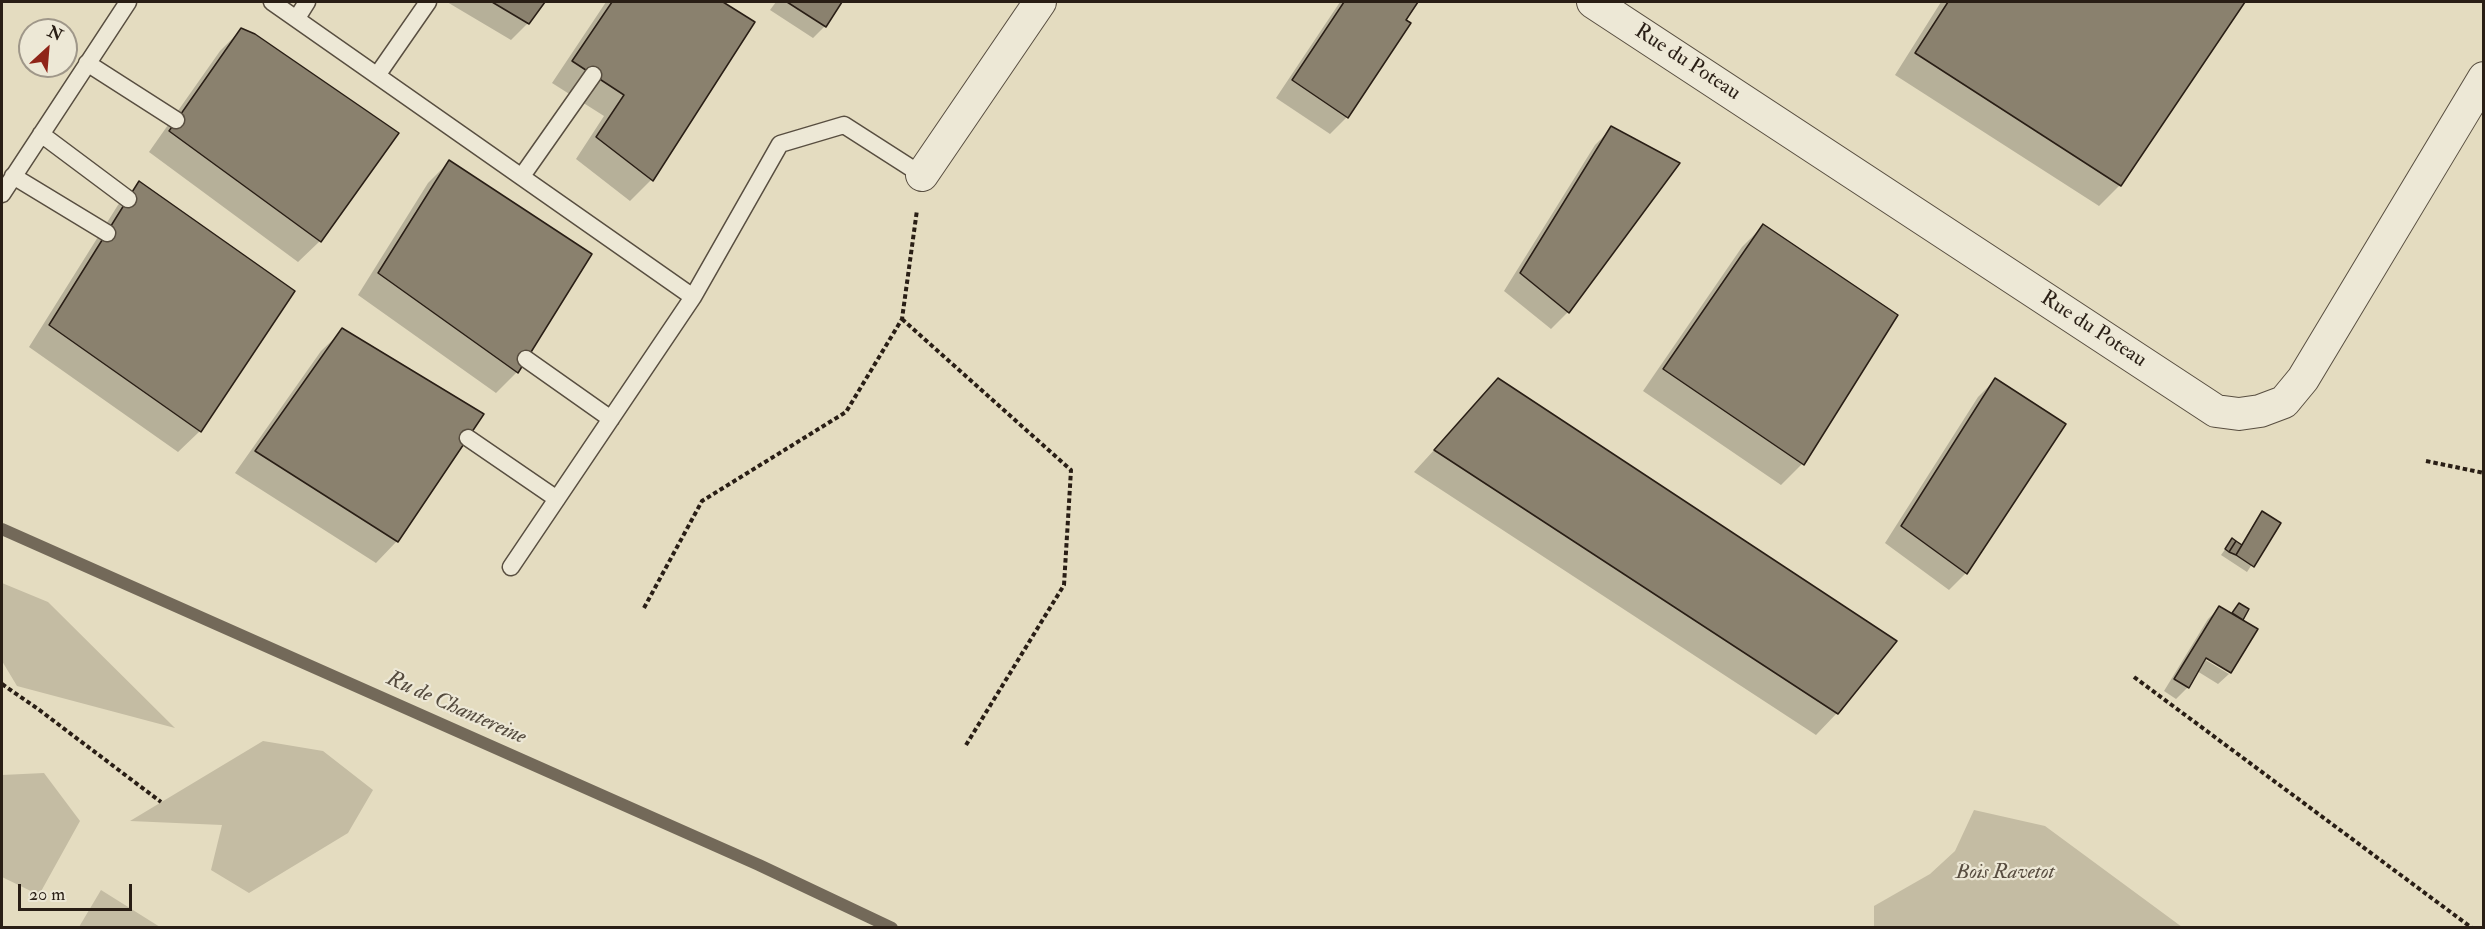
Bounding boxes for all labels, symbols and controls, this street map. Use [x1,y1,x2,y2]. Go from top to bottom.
north arrow [18,18,78,78]
street label: Rue du Poteau [1629,19,1745,107]
text: N [44,21,66,46]
street label: Rue du Poteau [2035,286,2151,374]
water label: Ru de Chantereine [382,666,530,752]
park label: Bois Ravetot [1956,860,2054,886]
scale bar [21,872,135,910]
text: 20 m [29,883,65,906]

